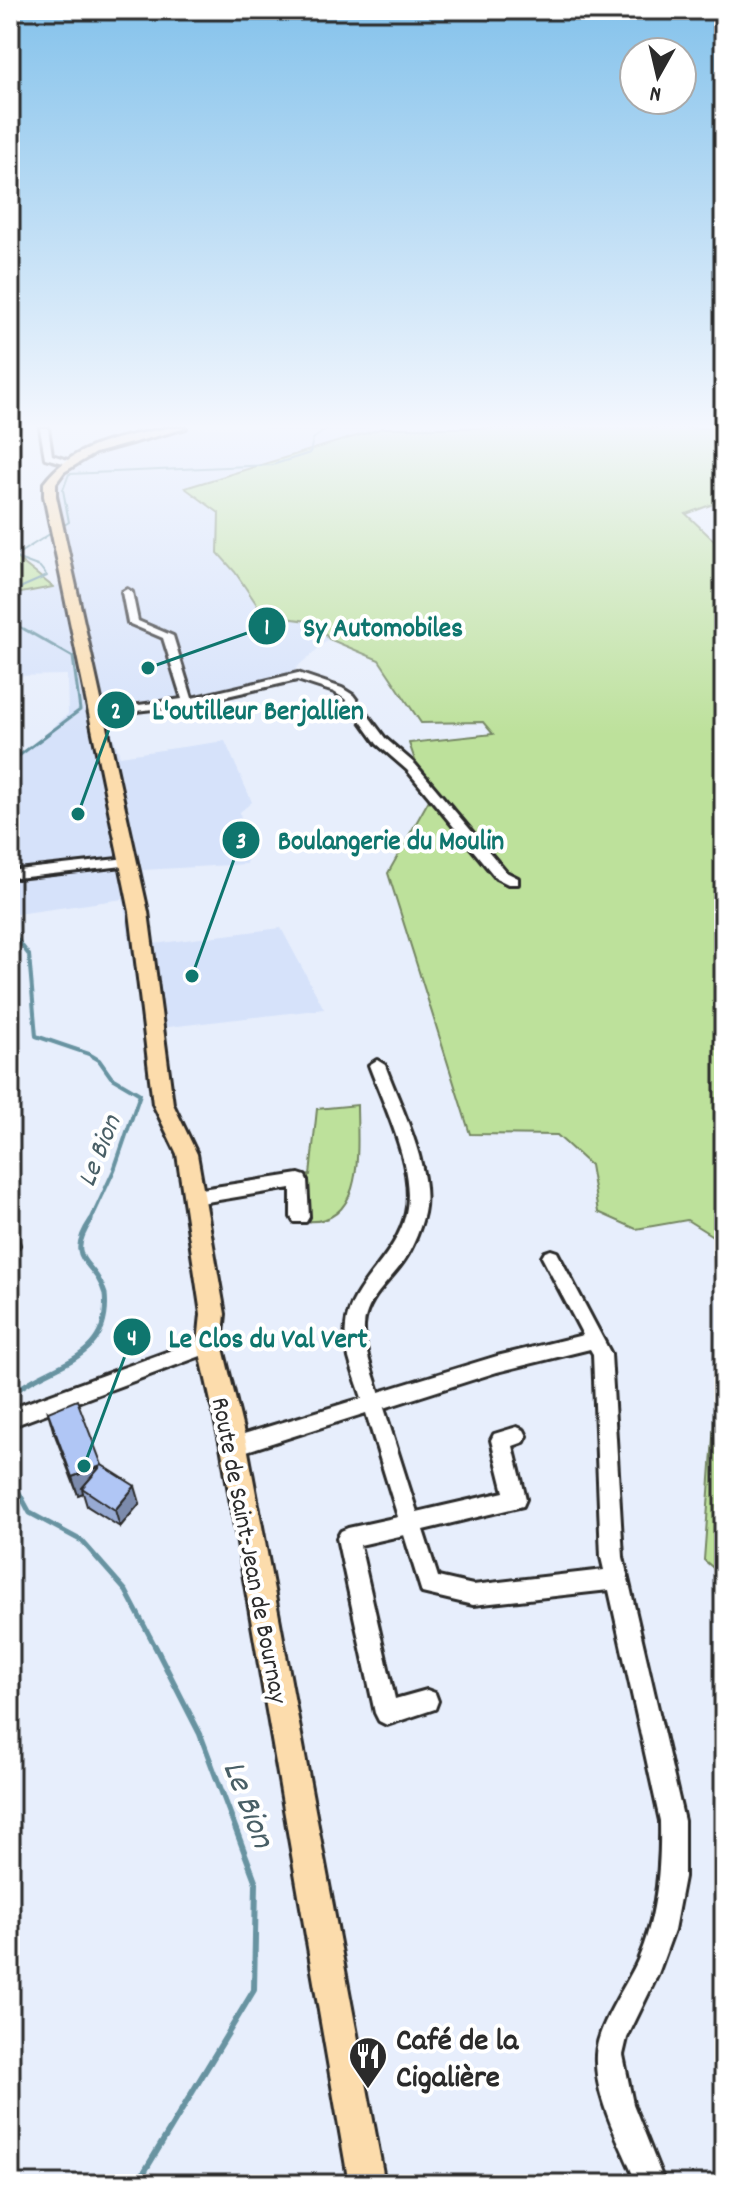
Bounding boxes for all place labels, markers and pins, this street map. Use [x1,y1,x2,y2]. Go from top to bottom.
callout: Sy Automobiles [247,600,479,652]
callout: L'outilleur Berjallien [96,684,379,736]
callout: Boulangerie du Moulin [221,814,520,866]
callout: Le Clos du Val Vert [112,1311,383,1363]
place label: Café de la Cigalière [396,2020,519,2103]
restaurant icon: Café de la Cigalière [347,2035,389,2090]

